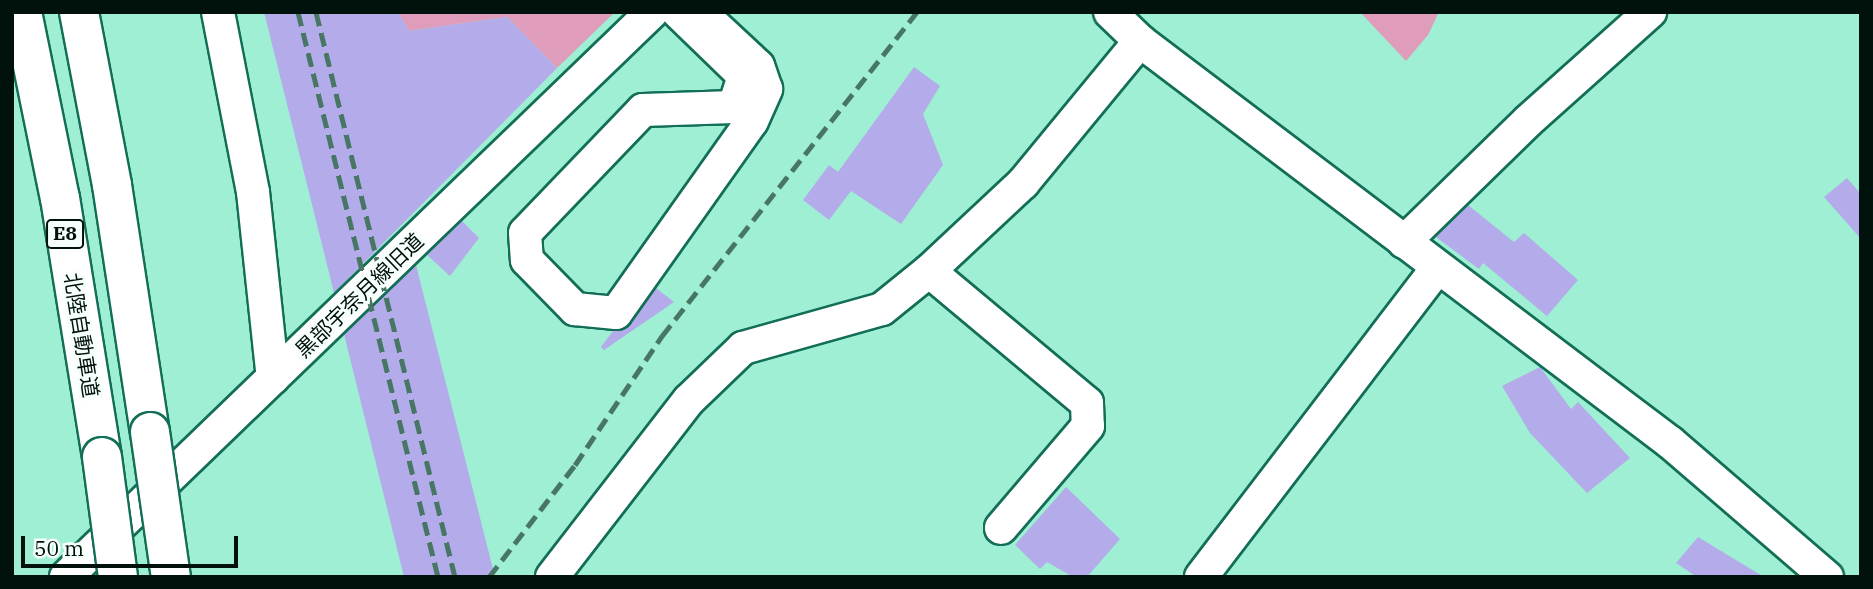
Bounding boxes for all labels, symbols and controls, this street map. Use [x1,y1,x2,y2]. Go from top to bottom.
road number: E8 [46,218,84,250]
street label: 黒部宇奈月線旧道 [290,228,428,362]
street label: 北陸自動車道 [60,271,104,399]
scale bar [24,522,242,566]
text: 50 m [34,534,84,562]

